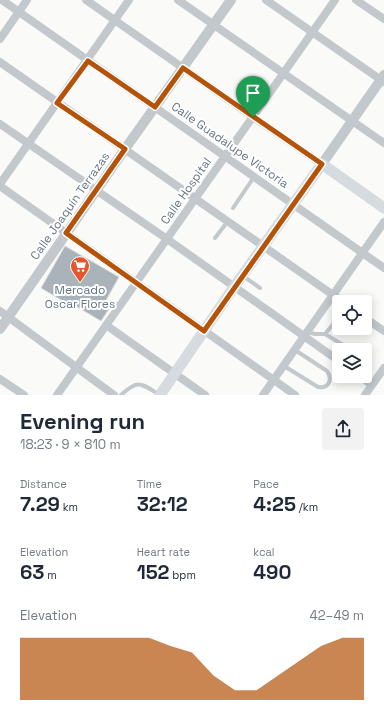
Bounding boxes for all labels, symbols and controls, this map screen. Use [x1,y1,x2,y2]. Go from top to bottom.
pin [236,76,270,117]
icon: arrive [242,82,264,104]
street label: Calle Guadalupe Victoria [168,98,292,192]
street label: Calle Joaquín Terrazas [27,149,113,263]
street label: Calle Hospital [157,154,215,228]
supermarket icon: Mercado Oscar Flores [69,255,91,283]
place label: Mercado Oscar Flores [45,282,115,312]
map controls [332,295,372,383]
button: locate [332,295,372,335]
button: layers [332,343,372,383]
text: Evening run [20,407,145,435]
button: share [322,408,364,450]
text: 18:23 · 9 × 810 m [20,436,121,453]
text: Distance [20,477,67,491]
text: Time [137,477,162,491]
text: Pace [253,477,279,491]
text: 7.29 [20,491,60,517]
text: 32:12 [137,491,188,517]
text: 4:25 [253,491,296,517]
text: km [60,500,78,514]
text: /km [296,500,318,514]
text: Elevation [20,545,68,559]
text: Heart rate [137,545,190,559]
text: kcal [253,545,275,559]
text: 63 [20,559,45,585]
text: 152 [137,559,169,585]
text: 490 [253,559,291,585]
text: m [45,568,57,582]
text: bpm [169,568,196,582]
text: Elevation [20,607,77,624]
text: 42–49 m [310,607,364,624]

